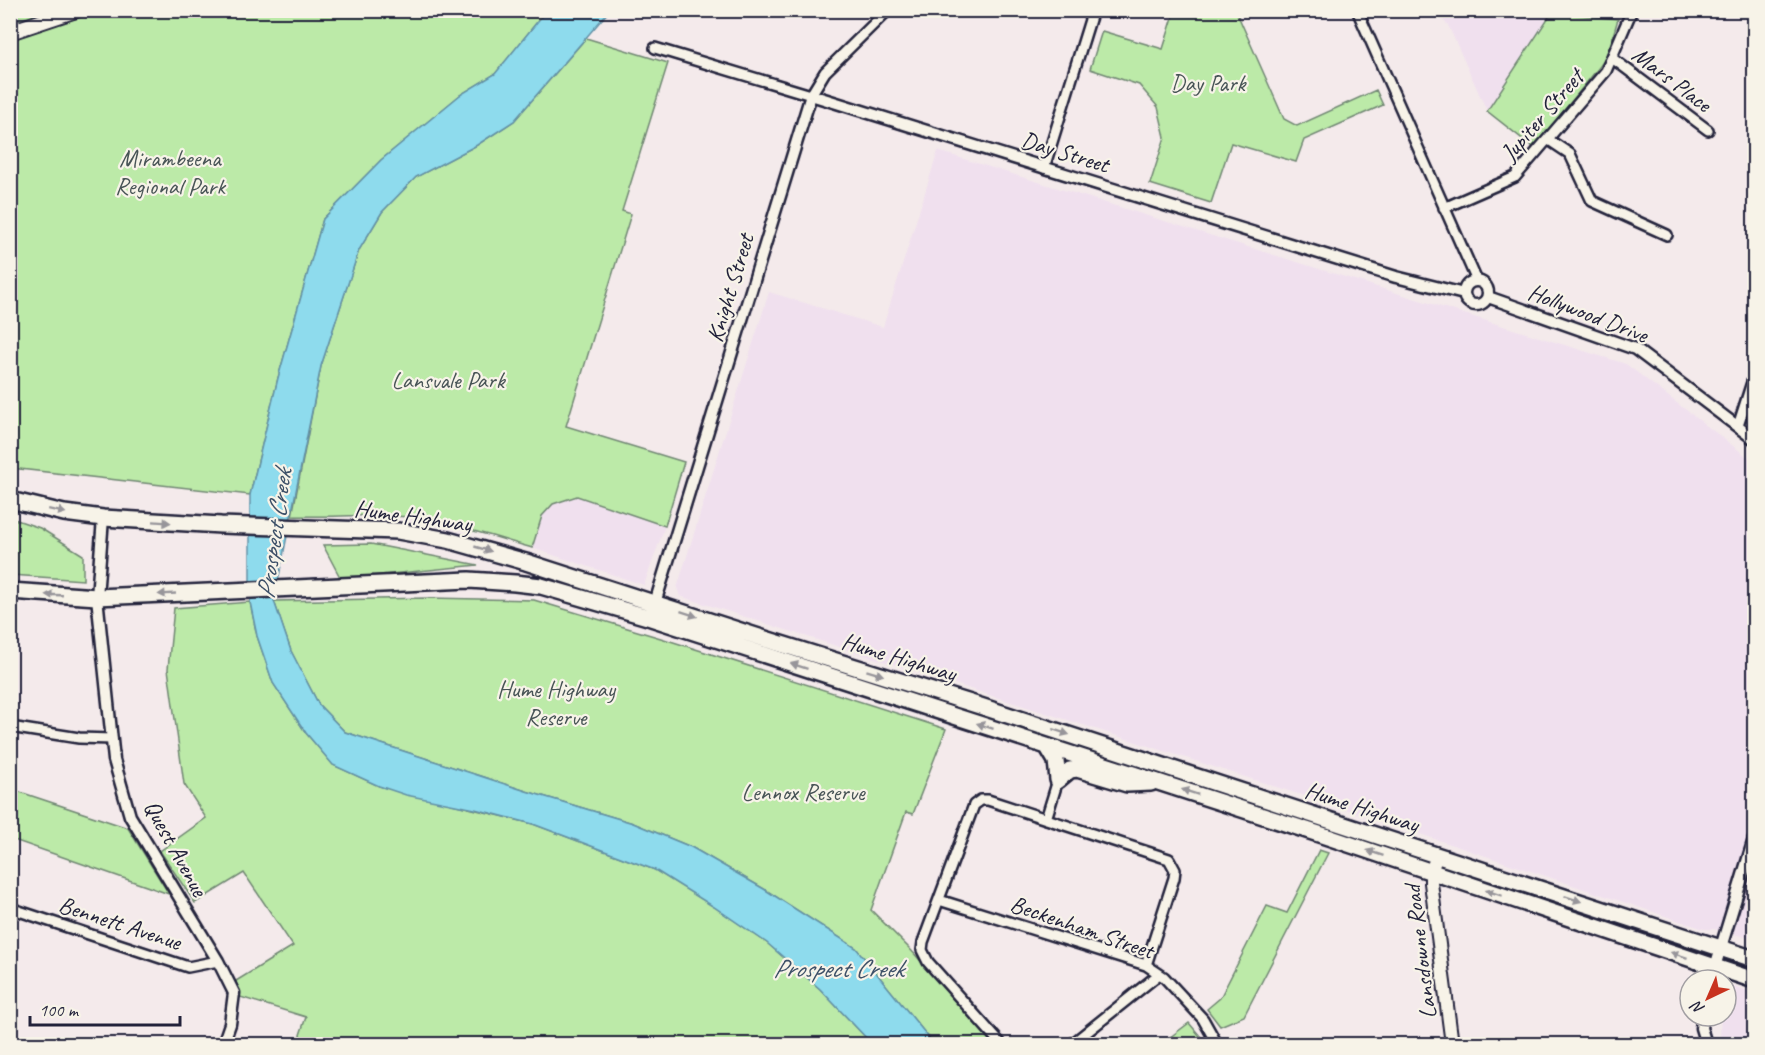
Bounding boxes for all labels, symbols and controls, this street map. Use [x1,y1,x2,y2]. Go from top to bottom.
street label: Mars Place [1626,39,1719,120]
street label: Jupiter Street [1493,61,1592,168]
park label: Day Park [1171,68,1248,98]
street label: Day Street [1018,125,1114,180]
park label: Mirambeena Regional Park [115,143,227,201]
street label: Knight Street [699,228,761,346]
street label: Hollywood Drive [1524,276,1654,350]
park label: Lansvale Park [392,365,507,395]
water label: Prospect Creek [249,463,300,601]
street label: Hume Highway [353,493,475,539]
one-way arrow [47,507,66,516]
one-way arrow [152,518,171,527]
one-way arrow [474,545,492,555]
one-way arrow [157,589,176,598]
one-way arrow [44,591,63,600]
one-way arrow [680,610,698,620]
street label: Hume Highway [838,625,962,689]
one-way arrow [790,661,808,671]
one-way arrow [866,669,884,678]
park label: Hume Highway Reserve [497,674,617,732]
one-way arrow [976,721,994,730]
one-way arrow [1052,728,1070,737]
street label: Hume Highway [1301,775,1424,840]
park label: Lennox Reserve [742,777,867,807]
one-way arrow [1181,787,1199,796]
street label: Quest Avenue [137,795,216,903]
one-way arrow [1366,848,1384,858]
street label: Lansdowne Road [1396,880,1443,1021]
street label: Beckenham Street [1006,888,1159,966]
one-way arrow [1485,888,1503,898]
street label: Bennett Avenue [55,889,187,958]
one-way arrow [1564,895,1582,904]
one-way arrow [1670,950,1688,959]
water label: Prospect Creek [773,952,907,985]
north arrow [1678,968,1738,1028]
scale bar [30,989,180,1027]
text: N [1686,995,1709,1019]
text: 100 m [39,999,80,1021]

